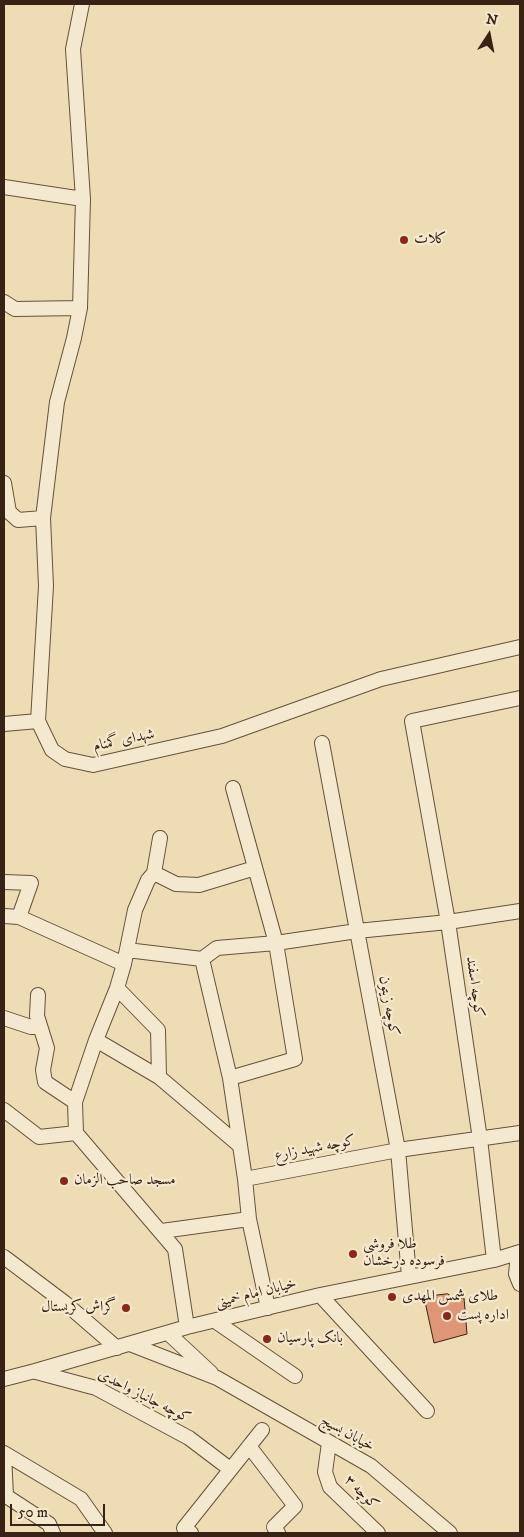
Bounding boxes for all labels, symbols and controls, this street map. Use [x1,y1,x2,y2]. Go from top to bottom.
north arrow [464,10,514,60]
text: N [485,10,499,30]
place label: کلات [414,231,447,249]
marker: کلات [398,234,410,246]
street label: شهدای گمنام [92,726,156,756]
street label: کوچه اسفند [461,955,487,1019]
street label: کوچه زیتون [374,974,402,1038]
street label: کوچه شهید زارع [273,1132,357,1166]
place label: مسجد صاحب الزمان [74,1172,176,1190]
marker: مسجد صاحب الزمان [58,1175,70,1187]
place label: طلا فروشی فرسوده درخشان [363,1236,445,1271]
marker: طلا فروشی فرسوده درخشان [347,1248,359,1260]
street label: خیابان امام خمینی [214,1275,298,1313]
place label: طلای شمس المهدی [402,1288,498,1306]
marker: طلای شمس المهدی [386,1291,398,1303]
place label: گراش کریستال [41,1299,116,1317]
marker: گراش کریستال [120,1302,132,1314]
place label: اداره پست [457,1307,509,1325]
marker: اداره پست [441,1310,453,1322]
place label: بانک پارسیان [277,1330,343,1348]
marker: بانک پارسیان [261,1333,273,1345]
street label: کوچه جانباز واحدی [95,1366,193,1428]
street label: خیابان بسیج [317,1412,377,1456]
street label: کوچه ۳ [340,1472,382,1514]
scale bar [12,1494,108,1526]
text: 50 m [18,1503,48,1522]

